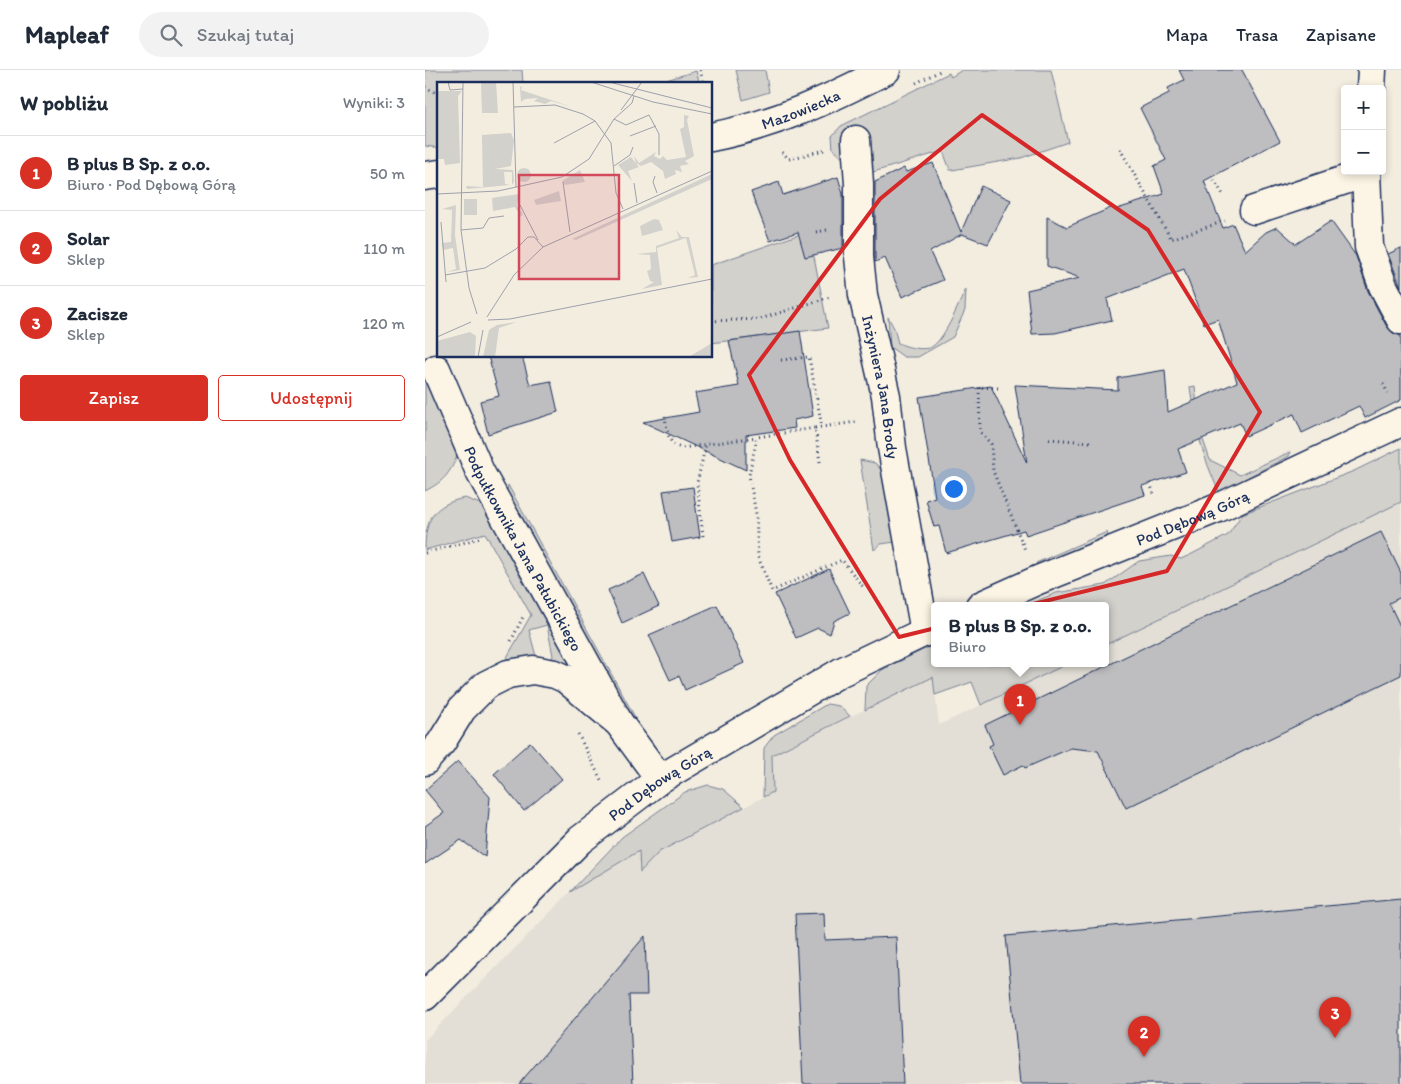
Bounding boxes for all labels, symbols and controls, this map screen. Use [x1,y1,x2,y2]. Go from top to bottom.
search box [139,12,489,57]
text: Mapleaf [25,20,109,49]
icon: search [157,21,185,49]
text: Szukaj tutaj [197,23,294,46]
text: Mapa [1166,24,1208,46]
text: Trasa [1236,24,1278,46]
text: Zapisane [1306,24,1376,46]
inset map [437,82,713,358]
street label: Mazowiecka [759,85,843,133]
map controls [1341,85,1386,175]
button: + [1341,85,1386,130]
text: W pobliżu [20,90,108,115]
text: Wyniki: 3 [343,93,405,112]
button: − [1341,130,1386,175]
text: B plus B Sp. z o.o. [67,152,210,175]
text: 1 [32,164,40,183]
text: 50 m [370,164,405,183]
text: Biuro · Pod Dębową Górą [67,175,236,194]
text: Solar [67,227,109,250]
text: 2 [32,239,40,258]
text: 110 m [363,239,405,258]
text: Sklep [67,250,105,269]
text: Zacisze [67,302,128,325]
street label: Inżyniera Jana Brody [858,313,903,461]
text: 3 [32,314,40,333]
text: 120 m [362,314,405,333]
text: Sklep [67,325,105,344]
button: Zapisz [20,375,208,421]
button: Udostępnij [218,375,405,421]
street label: Podpułkownika Jana Pałubickiego [461,443,587,654]
your location [941,476,967,502]
street label: Pod Dębową Górą [1133,485,1252,549]
popup [931,602,1109,667]
text: B plus B Sp. z o.o. [948,614,1092,637]
text: Biuro [948,637,986,656]
pin: 1 [1004,684,1036,725]
street label: Pod Dębową Górą [604,741,715,825]
pin: 3 [1319,997,1351,1038]
pin: 2 [1128,1016,1160,1057]

